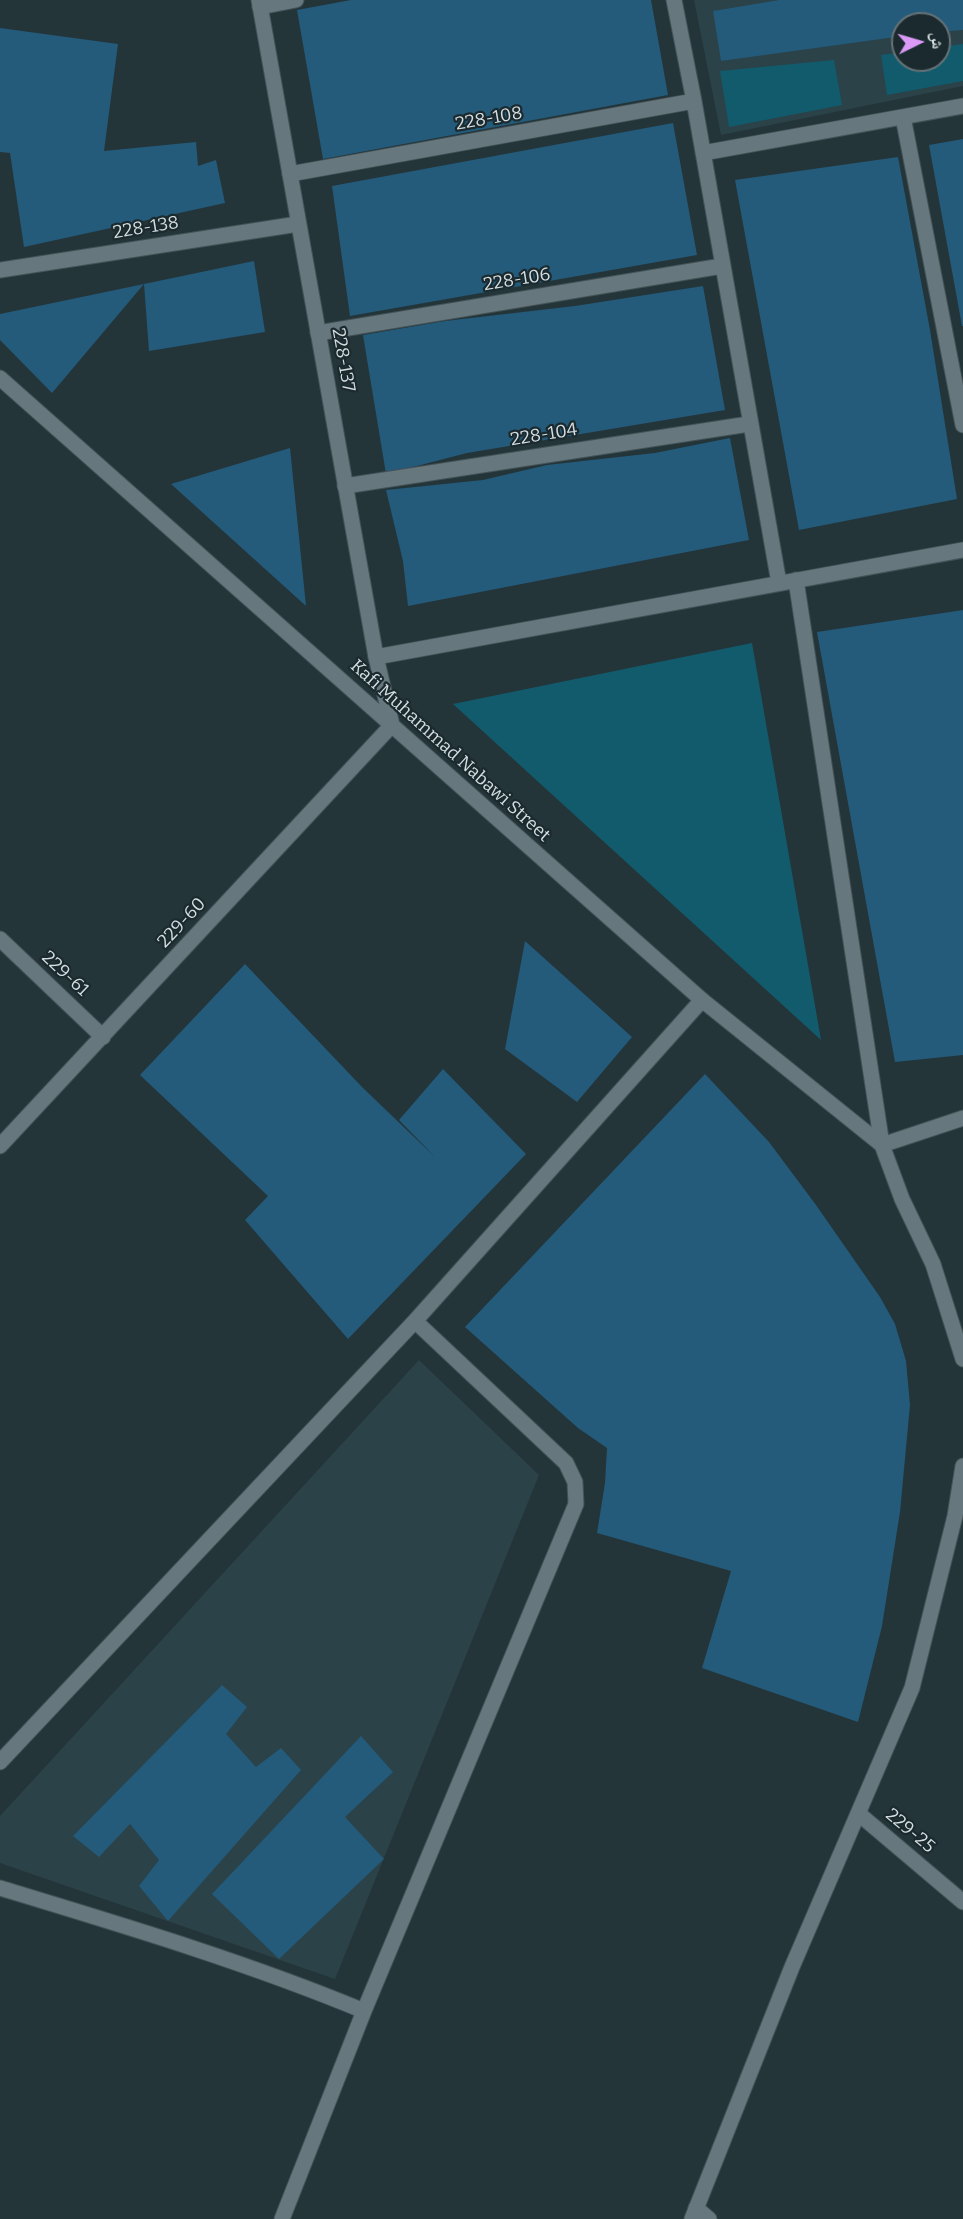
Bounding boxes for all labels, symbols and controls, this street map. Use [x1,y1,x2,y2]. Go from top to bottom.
north arrow [891,12,951,72]
text: ش [927,31,948,50]
street label: 228-108 [454,103,524,135]
street label: 228-138 [112,212,180,244]
street label: 228-106 [482,264,552,296]
street label: 228-137 [327,326,359,394]
street label: 228-104 [509,419,579,451]
street label: Kafi Muhammad Nabawi Street [346,655,554,847]
street label: 229-60 [153,894,211,952]
street label: 229-61 [37,947,93,1001]
street label: 229-25 [881,1804,939,1858]

